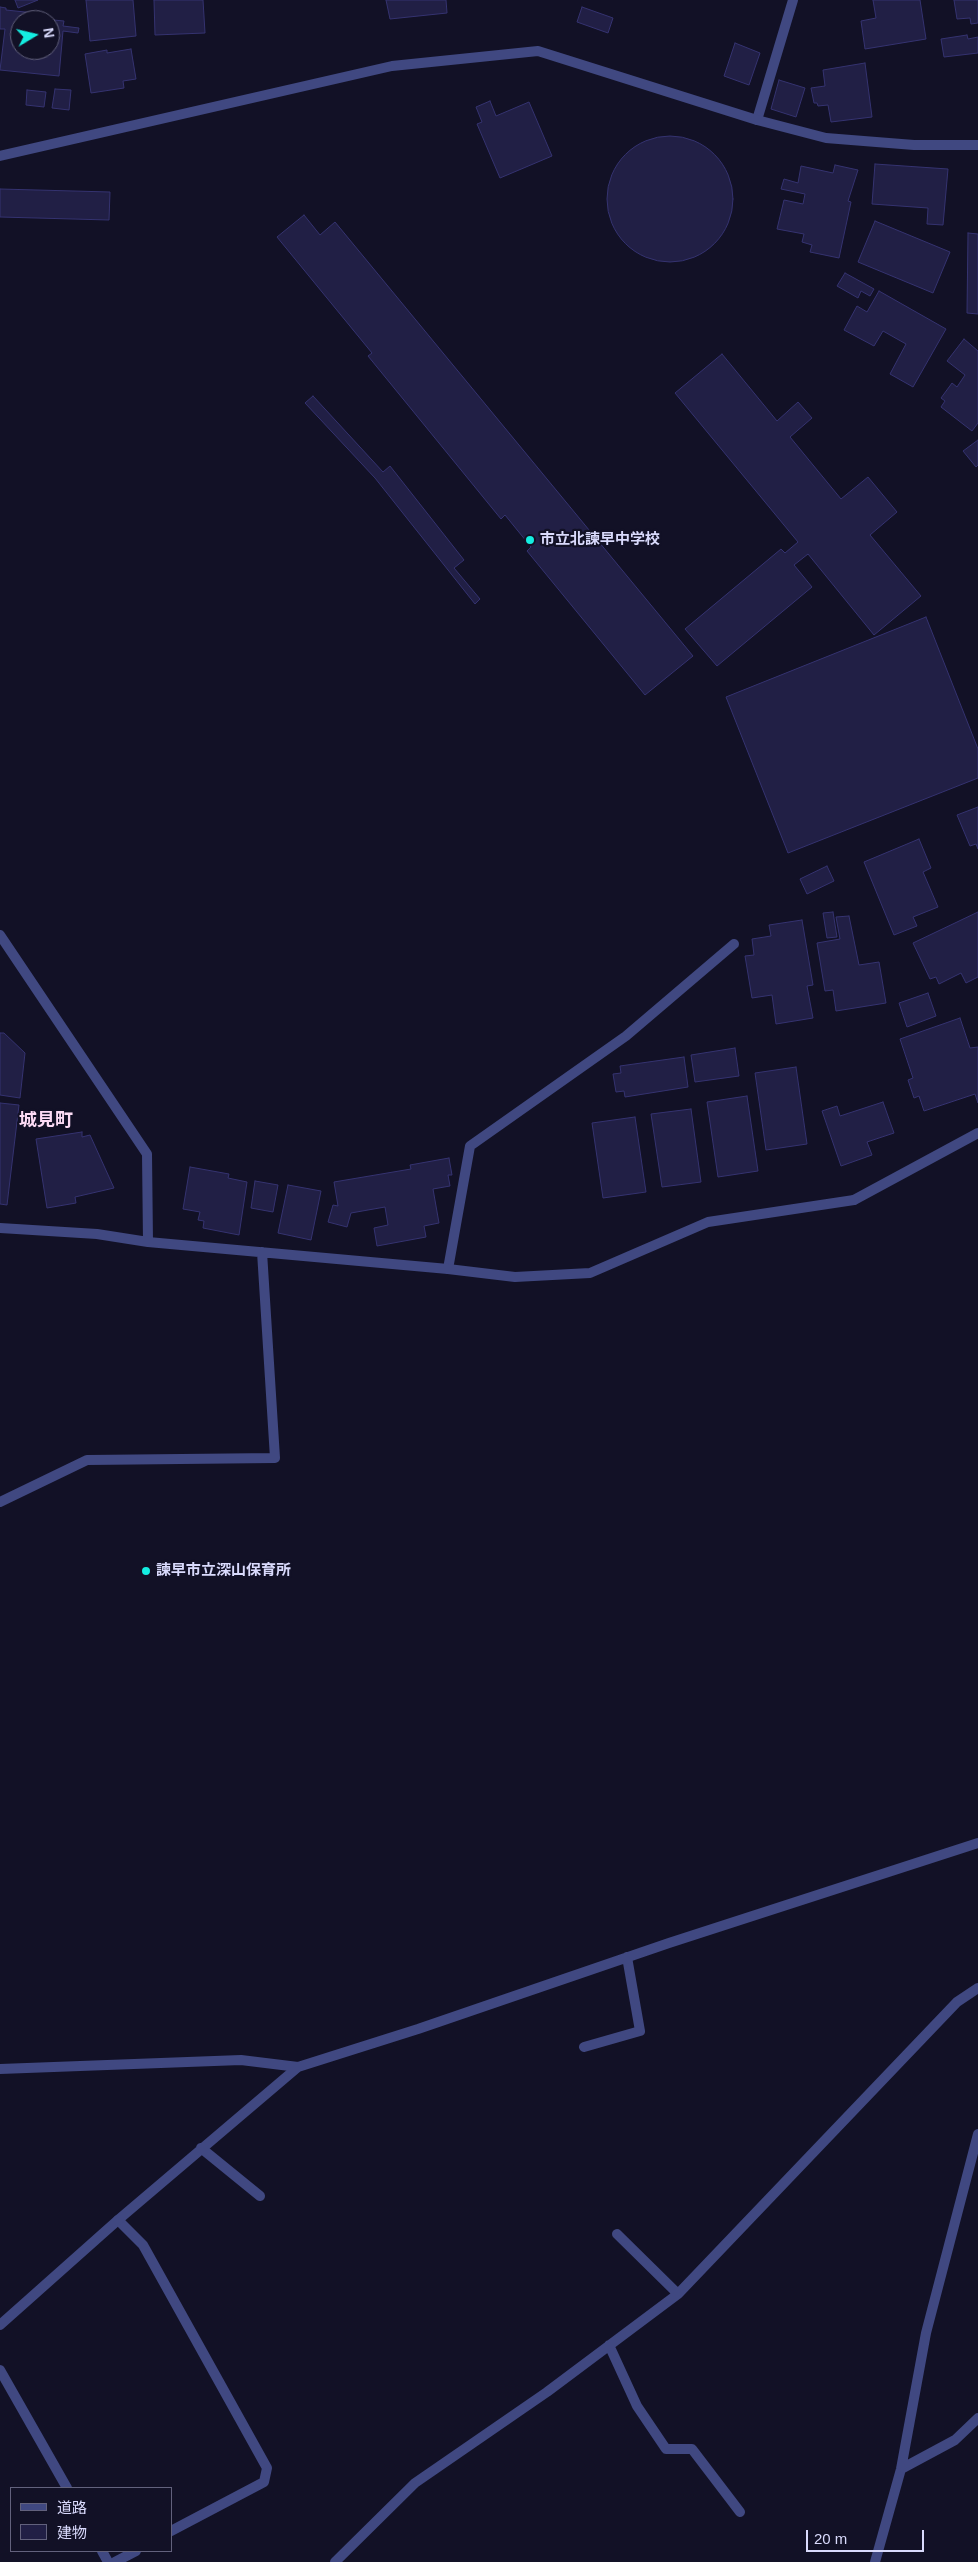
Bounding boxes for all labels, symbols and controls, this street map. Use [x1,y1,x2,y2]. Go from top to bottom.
north arrow [10,10,60,60]
text: N [40,27,58,39]
place label: 市立北諫早中学校 [540,531,660,549]
marker: 市立北諫早中学校 [524,534,536,546]
district label: 城見町 [19,1110,73,1132]
place label: 諫早市立深山保育所 [156,1562,291,1580]
marker: 諫早市立深山保育所 [140,1565,152,1577]
legend [10,2487,172,2552]
text: 道路 [57,2499,87,2516]
scale bar [808,2520,926,2552]
text: 建物 [57,2524,87,2541]
text: 20 m [814,2530,847,2547]

